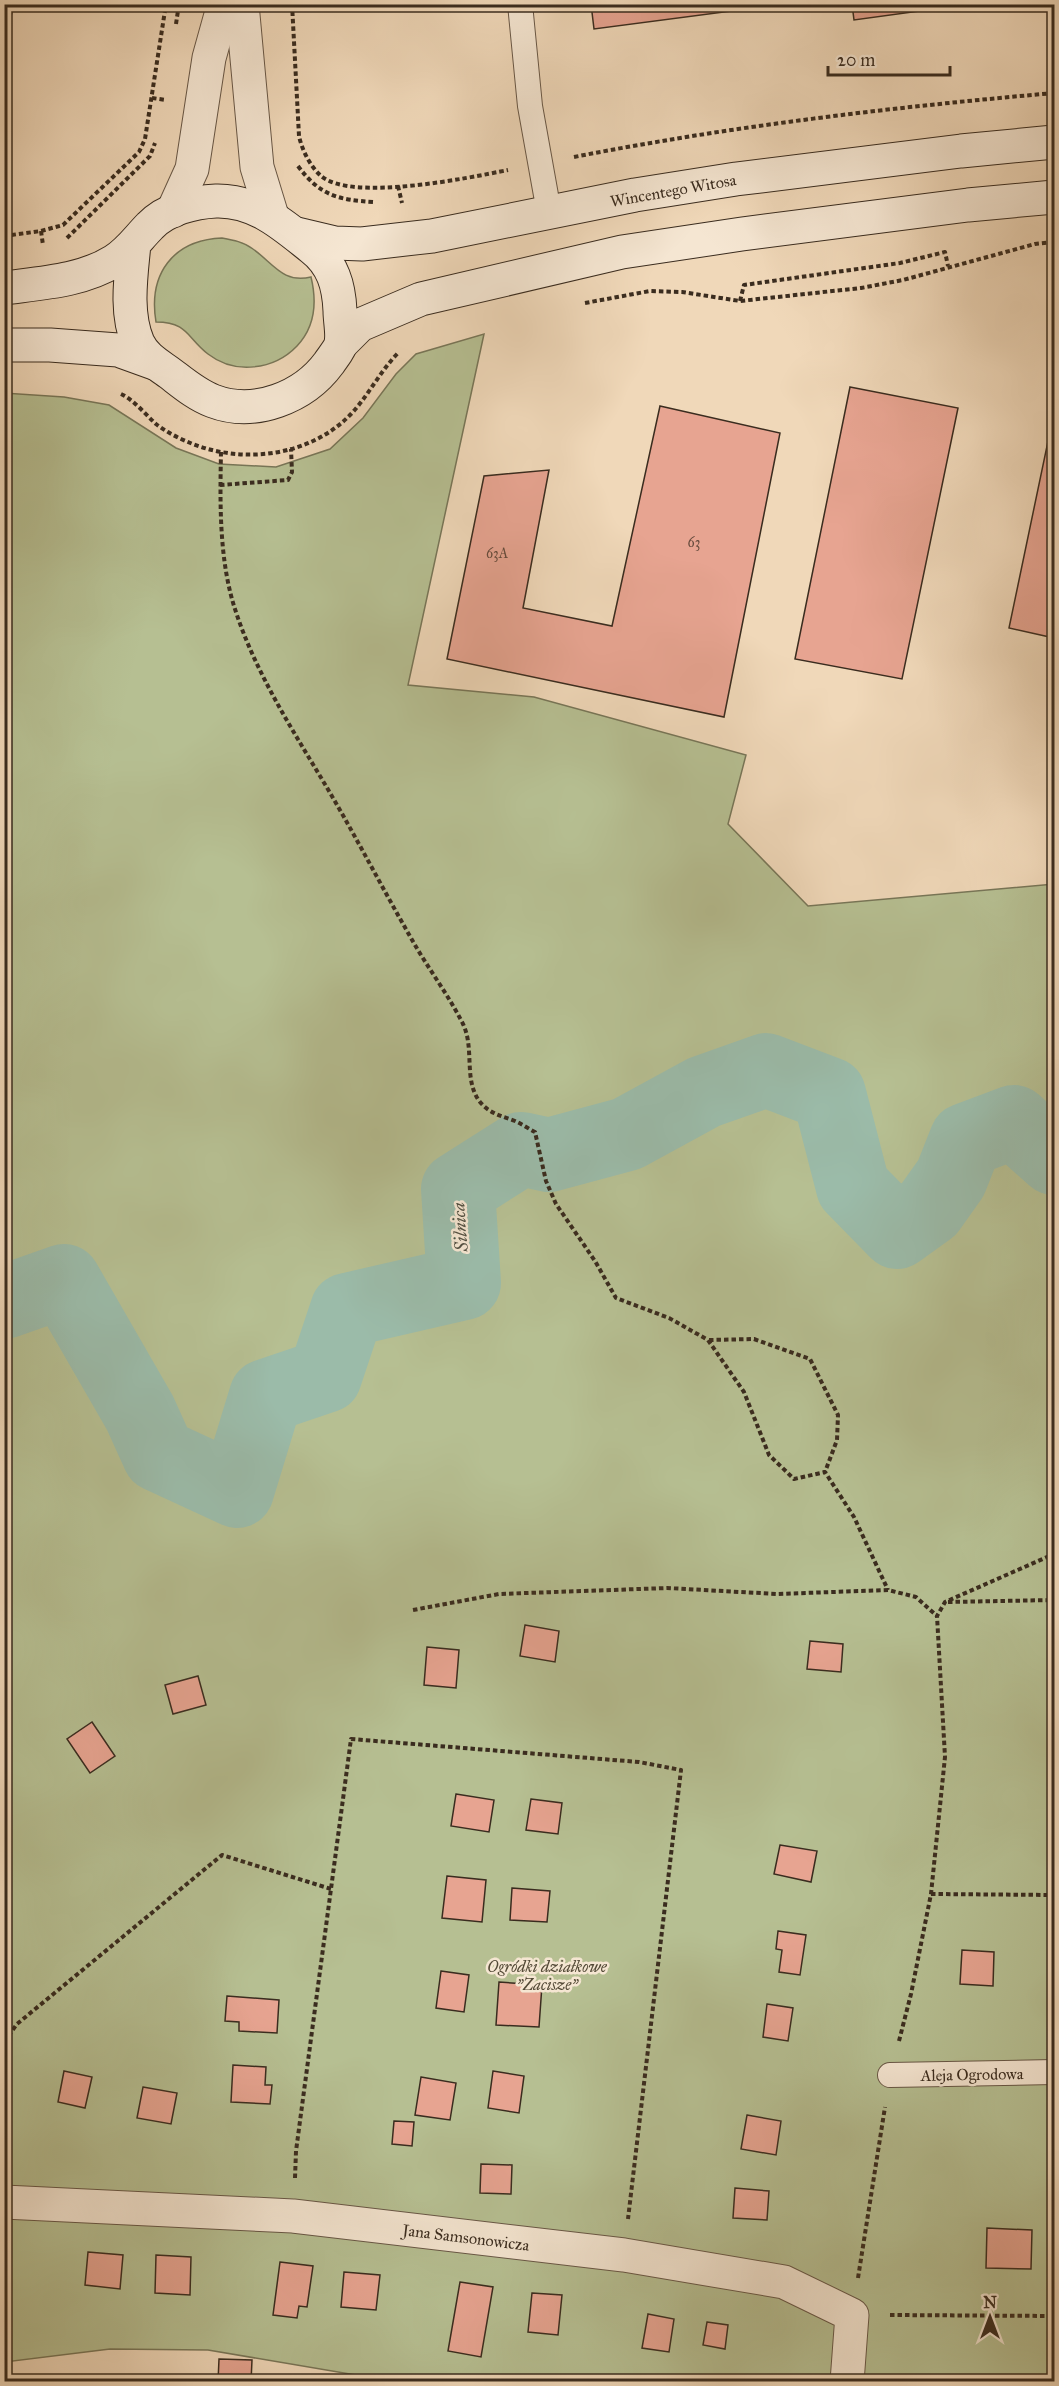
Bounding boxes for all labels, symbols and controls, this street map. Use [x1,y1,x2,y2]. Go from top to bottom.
scale bar [828,39,950,77]
text: 20 m [837,49,875,71]
street label: Wincentego Witosa [609,170,738,212]
house number: 63 [688,534,700,551]
house number: 63A [486,545,509,562]
water label: Silnica [447,1201,473,1253]
park label: Ogródki działkowe "Zacisze" [487,1957,608,1994]
street label: Aleja Ogrodowa [919,2064,1024,2086]
street label: Jana Samsonowicza [399,2220,531,2256]
north arrow [960,2287,1020,2347]
text: N [983,2293,997,2312]

